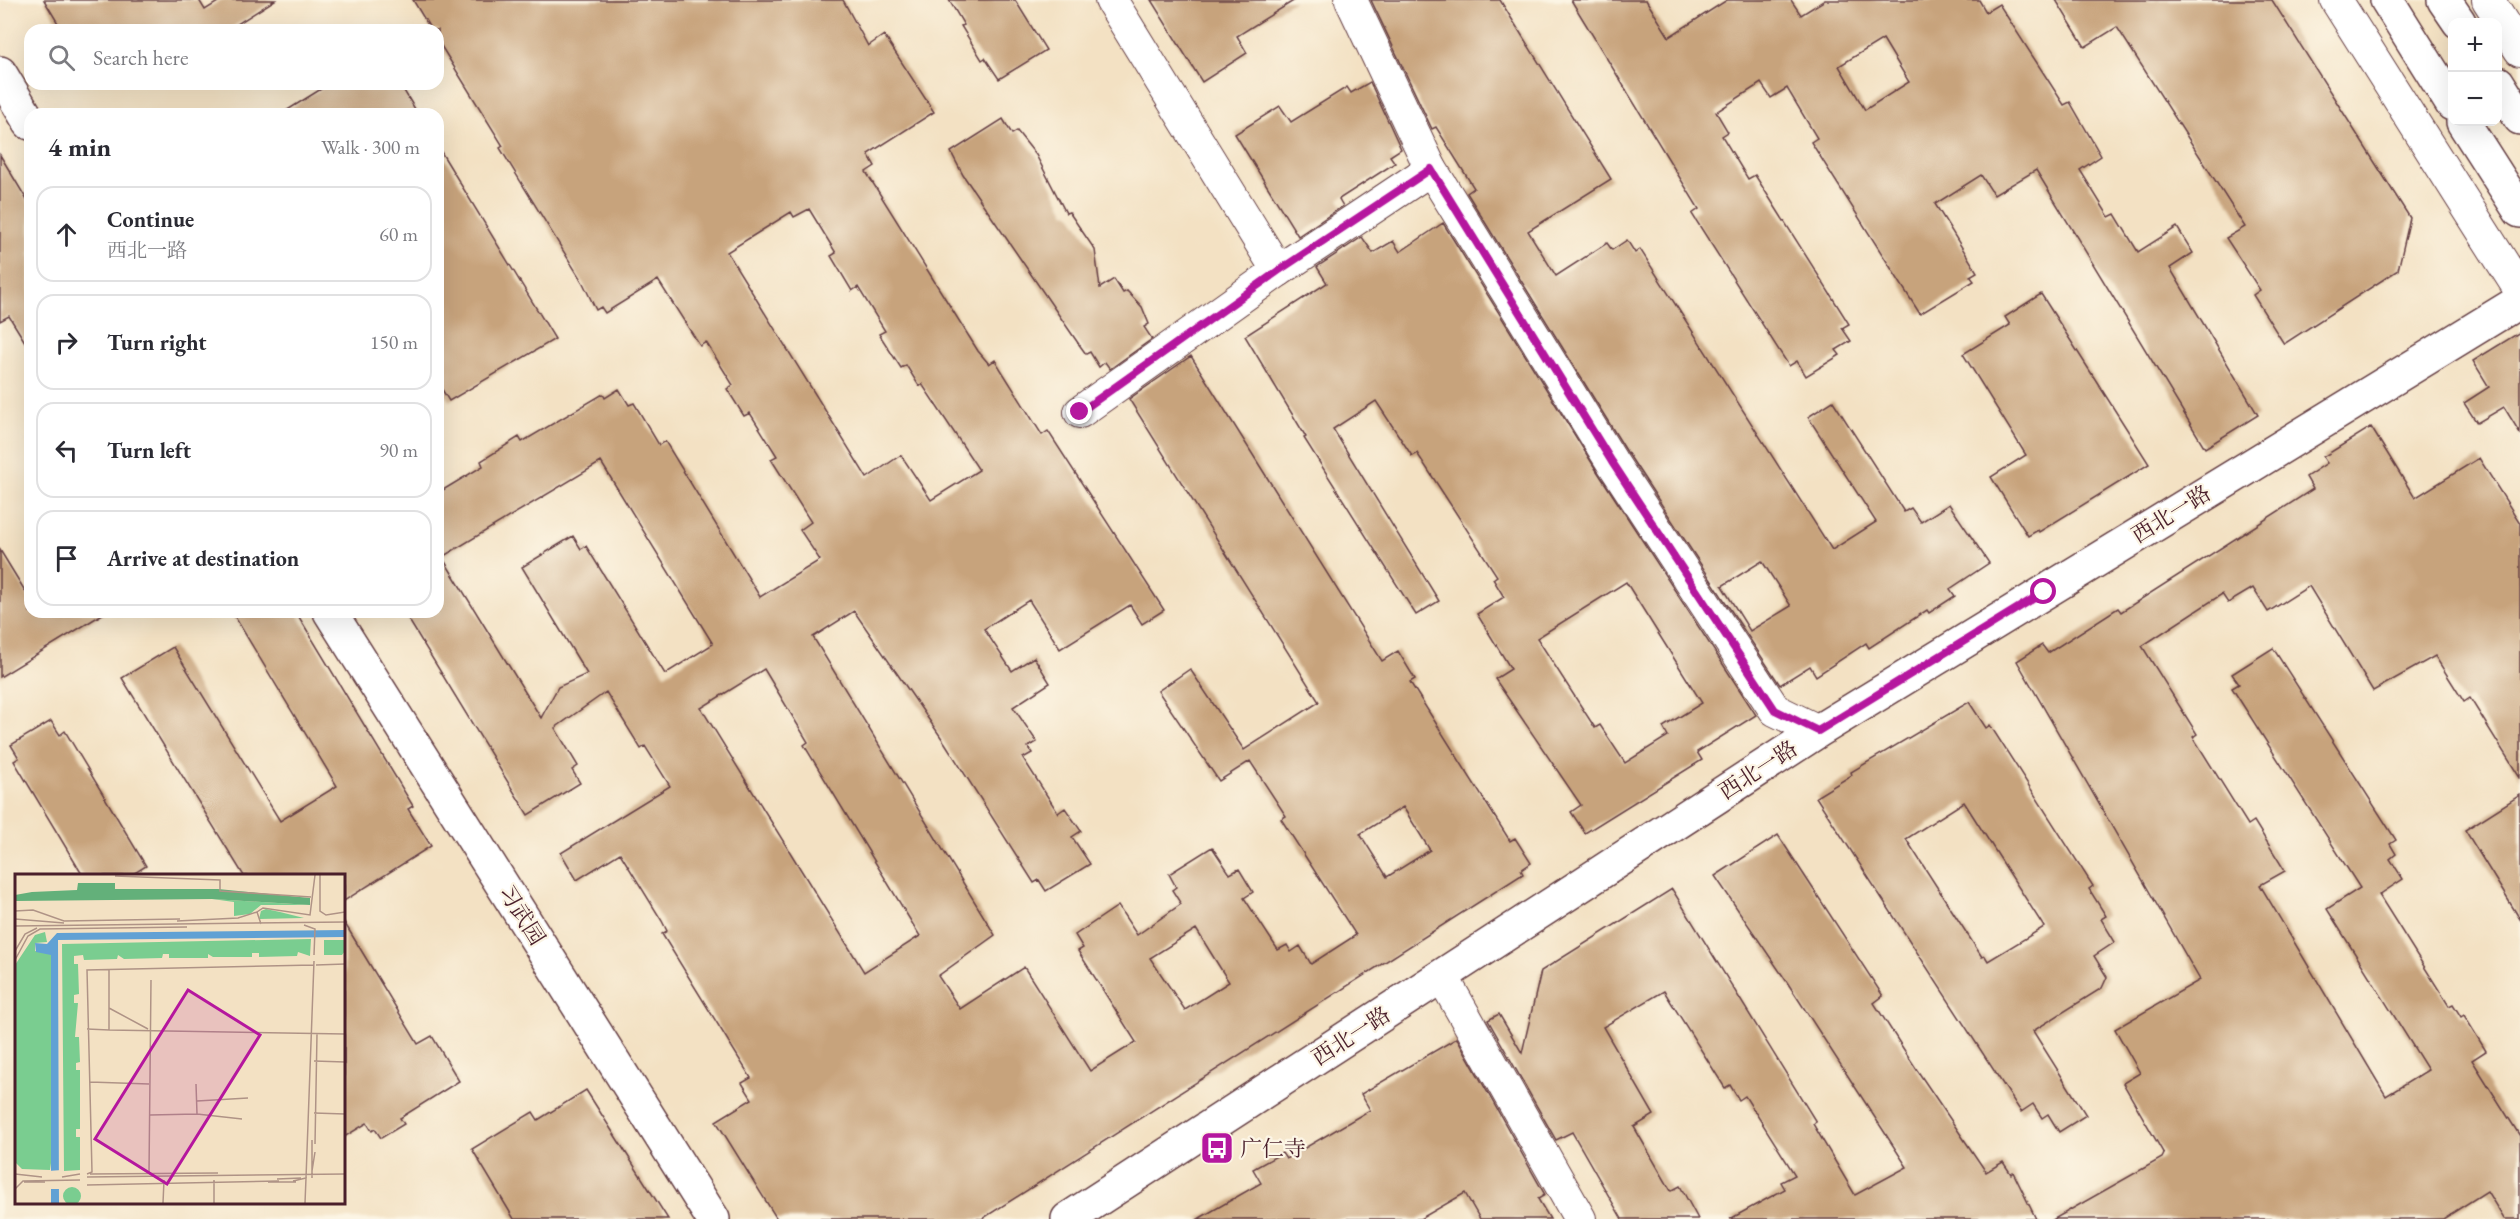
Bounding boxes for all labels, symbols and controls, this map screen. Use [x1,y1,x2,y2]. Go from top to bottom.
map controls [2448,18,2502,126]
button: + [2448,18,2502,72]
search box [24,24,444,90]
icon: search [45,41,78,74]
text: Search here [93,43,188,72]
button: − [2448,72,2502,126]
text: 4 min [48,130,111,164]
text: Walk · 300 m [321,134,420,160]
text: Continue [107,205,194,234]
icon: ahead [50,218,83,251]
text: 60 m [379,221,418,247]
text: 西北一路 [107,237,187,263]
icon: right [50,326,83,359]
text: Turn right [107,328,206,357]
text: 150 m [370,329,418,355]
route end [1066,398,1092,424]
icon: left [50,434,83,467]
text: Turn left [107,436,191,465]
text: 90 m [379,437,418,463]
street label: 西北一路 [2126,478,2216,550]
icon: arrive [50,542,83,575]
text: Arrive at destination [107,544,299,573]
route start [2030,578,2056,604]
street label: 西北一路 [1713,734,1803,806]
inset map [15,874,345,1204]
street label: 习武园 [492,879,552,951]
street label: 西北一路 [1306,1000,1396,1072]
bus stop icon: 广仁寺 [1199,1130,1235,1166]
place label: 广仁寺 [1240,1134,1306,1163]

